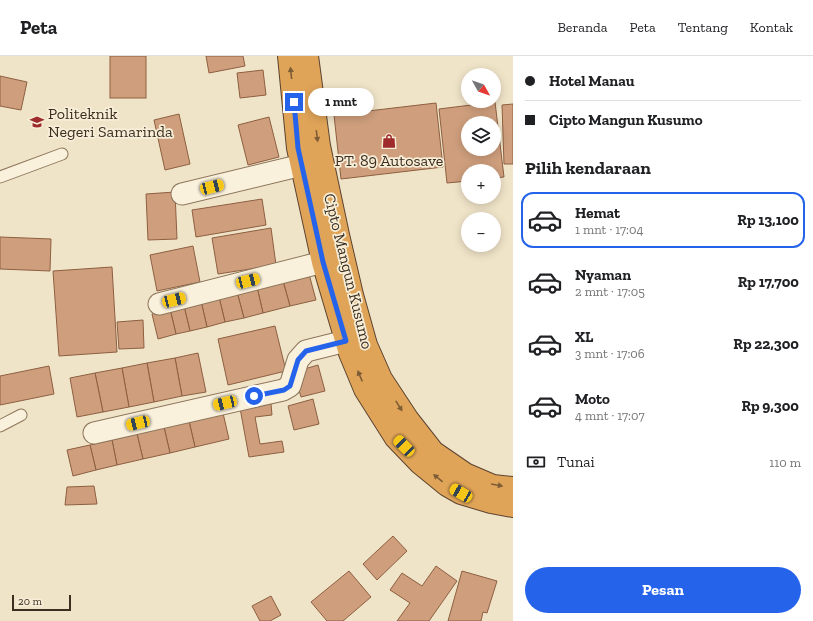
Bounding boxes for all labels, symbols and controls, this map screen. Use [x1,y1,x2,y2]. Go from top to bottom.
text: Peta [20,16,57,39]
text: Beranda [557,19,608,36]
text: Peta [630,19,656,36]
text: Tentang [678,19,728,36]
text: Kontak [750,19,793,36]
one-way arrow [287,67,294,79]
north arrow [461,68,501,108]
map controls [461,68,501,252]
text: Hotel Manau [549,72,635,90]
callout: 1 mnt [308,88,374,116]
route end [285,93,303,111]
text: 1 mnt [325,94,357,109]
place label: Politeknik Negeri Samarinda [48,104,173,141]
text: Cipto Mangun Kusumo [549,111,703,129]
school or university icon: Politeknik Negeri Samarinda [29,114,45,130]
button: layers [461,116,501,156]
one-way arrow [314,130,320,142]
shop icon: PT. 89 Autosave [381,133,397,149]
place label: PT. 89 Autosave [335,151,443,170]
text: Pilih kendaraan [525,157,651,179]
button: + [461,164,501,204]
car [199,178,225,196]
street label: Cipto Mangun Kusumo [320,191,377,351]
icon: car [527,202,563,238]
text: Hemat [575,204,620,222]
text: Rp 13,100 [737,211,799,229]
button: − [461,212,501,252]
text: 1 mnt · 17:04 [575,222,644,237]
icon: car [527,264,563,300]
text: Nyaman [575,266,631,284]
car [235,272,261,290]
text: Rp 17,700 [738,273,799,291]
text: 2 mnt · 17:05 [575,284,645,299]
car [161,291,187,309]
icon: car [527,326,563,362]
text: XL [575,328,593,346]
text: Rp 22,300 [733,335,799,353]
text: 3 mnt · 17:06 [575,346,645,361]
one-way arrow [356,370,362,382]
route start [245,387,263,405]
icon: car [527,388,563,424]
text: Moto [575,390,610,408]
car [212,394,238,412]
text: Rp 9,300 [741,397,799,415]
one-way arrow [395,400,402,412]
text: 4 mnt · 17:07 [575,408,645,423]
car [125,414,151,432]
car [391,433,417,459]
icon: cash [525,451,547,473]
text: Tunai [557,453,595,471]
text: 110 m [769,455,801,470]
one-way arrow [433,473,444,482]
car [448,482,474,504]
one-way arrow [490,483,503,489]
button: Pesan [525,567,801,613]
scale bar [12,593,71,612]
text: 20 m [18,595,42,608]

